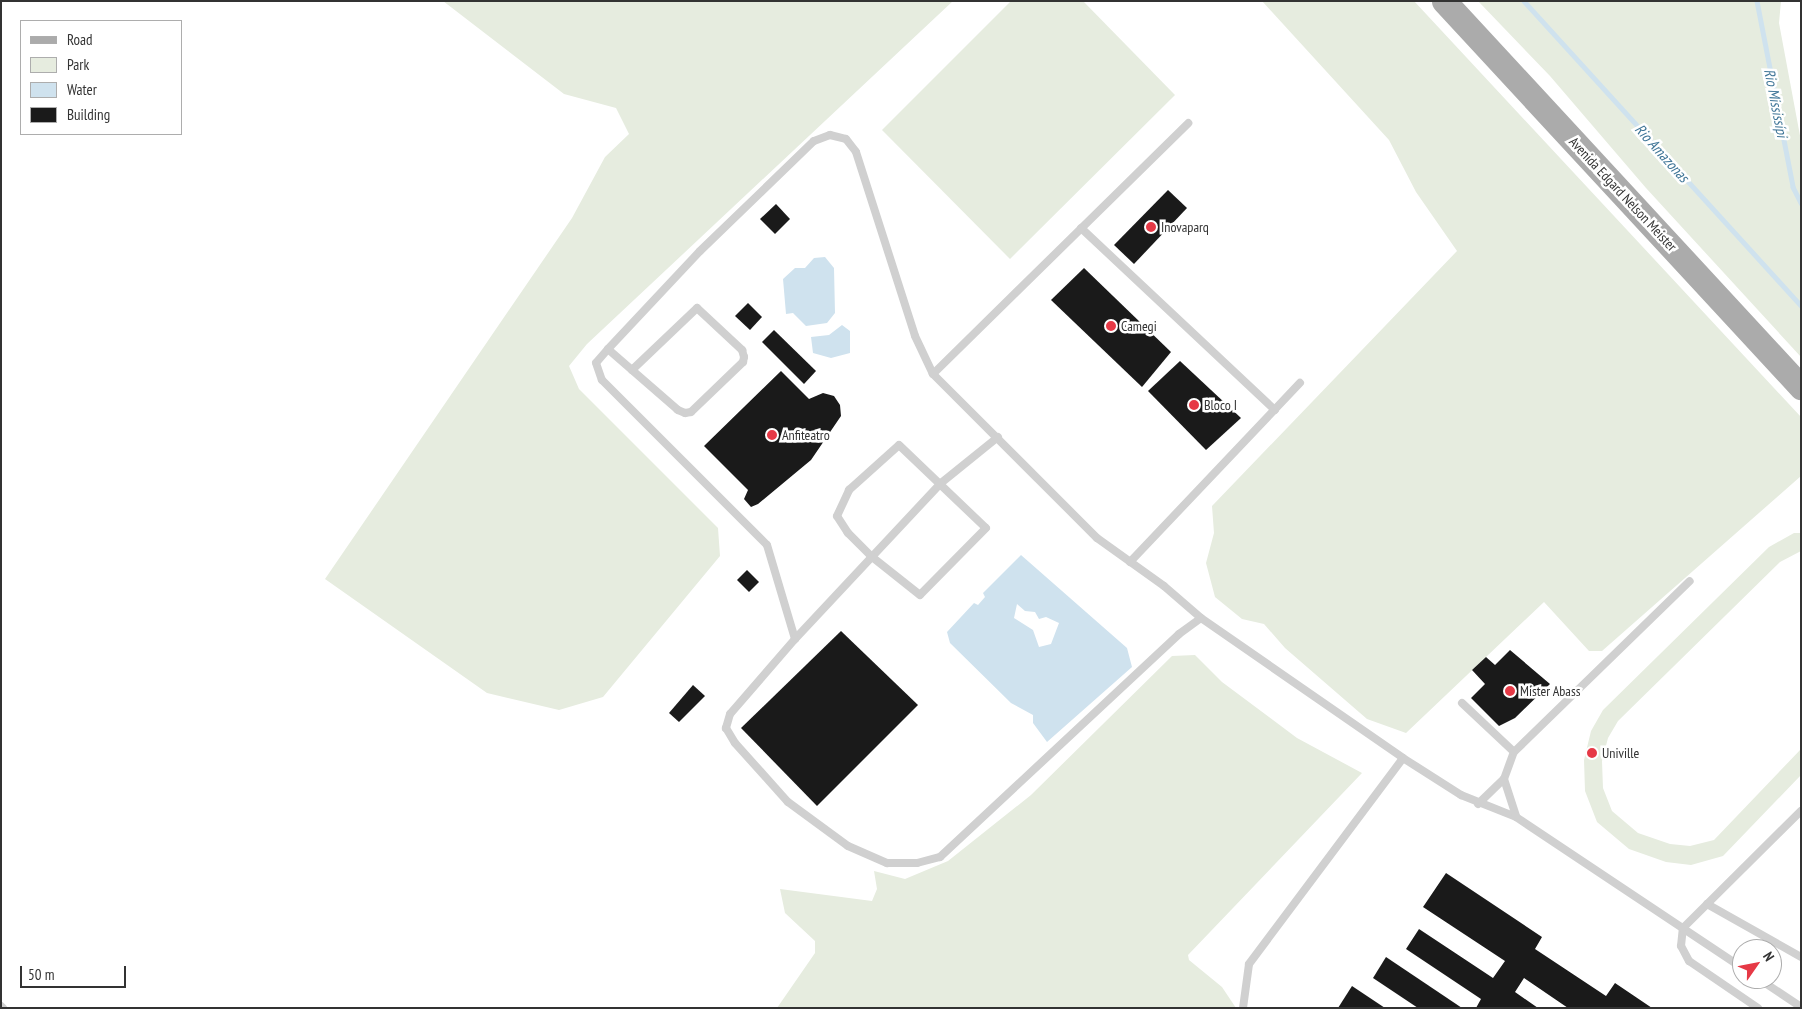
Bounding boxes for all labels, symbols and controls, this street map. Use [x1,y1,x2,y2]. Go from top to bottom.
legend [20,20,182,135]
text: Road [67,30,93,49]
text: Park [67,55,89,74]
water label: Rio Mississípi [1761,67,1791,139]
text: Water [67,80,97,99]
text: Building [67,105,110,124]
water label: Rio Amazonas [1631,120,1693,186]
street label: Avenida Edgard Nelson Meister [1566,133,1680,255]
place label: Inovaparq [1161,219,1209,235]
marker: Inovaparq [1145,221,1157,233]
place label: Camegi [1121,318,1157,334]
marker: Camegi [1105,320,1117,332]
place label: Bloco I [1204,397,1237,413]
marker: Bloco I [1188,399,1200,411]
place label: Anfiteatro [782,427,830,443]
marker: Anfiteatro [766,429,778,441]
place label: Mister Abass [1520,683,1581,699]
marker: Mister Abass [1504,685,1516,697]
place label: Univille [1602,745,1639,761]
marker: Univille [1586,747,1598,759]
north arrow [1732,939,1782,989]
text: N [1759,948,1778,964]
scale bar [22,956,129,988]
text: 50 m [28,965,54,984]

